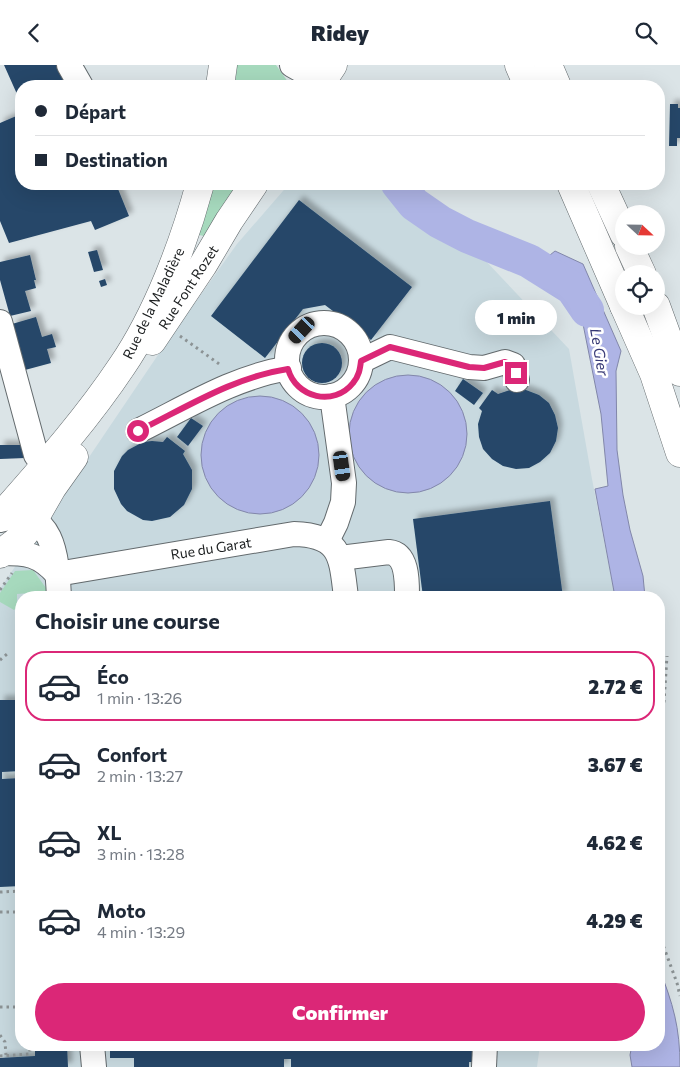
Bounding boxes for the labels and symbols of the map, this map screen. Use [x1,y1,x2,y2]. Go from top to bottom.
north arrow [615,205,665,255]
street label: Rue Font Rozet [154,241,222,332]
street label: Rue de la Maladière [119,244,187,362]
callout: 1 min [475,301,557,335]
car [286,314,317,346]
water label: Le Gier [587,327,613,378]
route end [505,362,527,384]
route start [127,420,149,442]
car [332,450,351,482]
street label: Rue du Garat [169,533,253,563]

